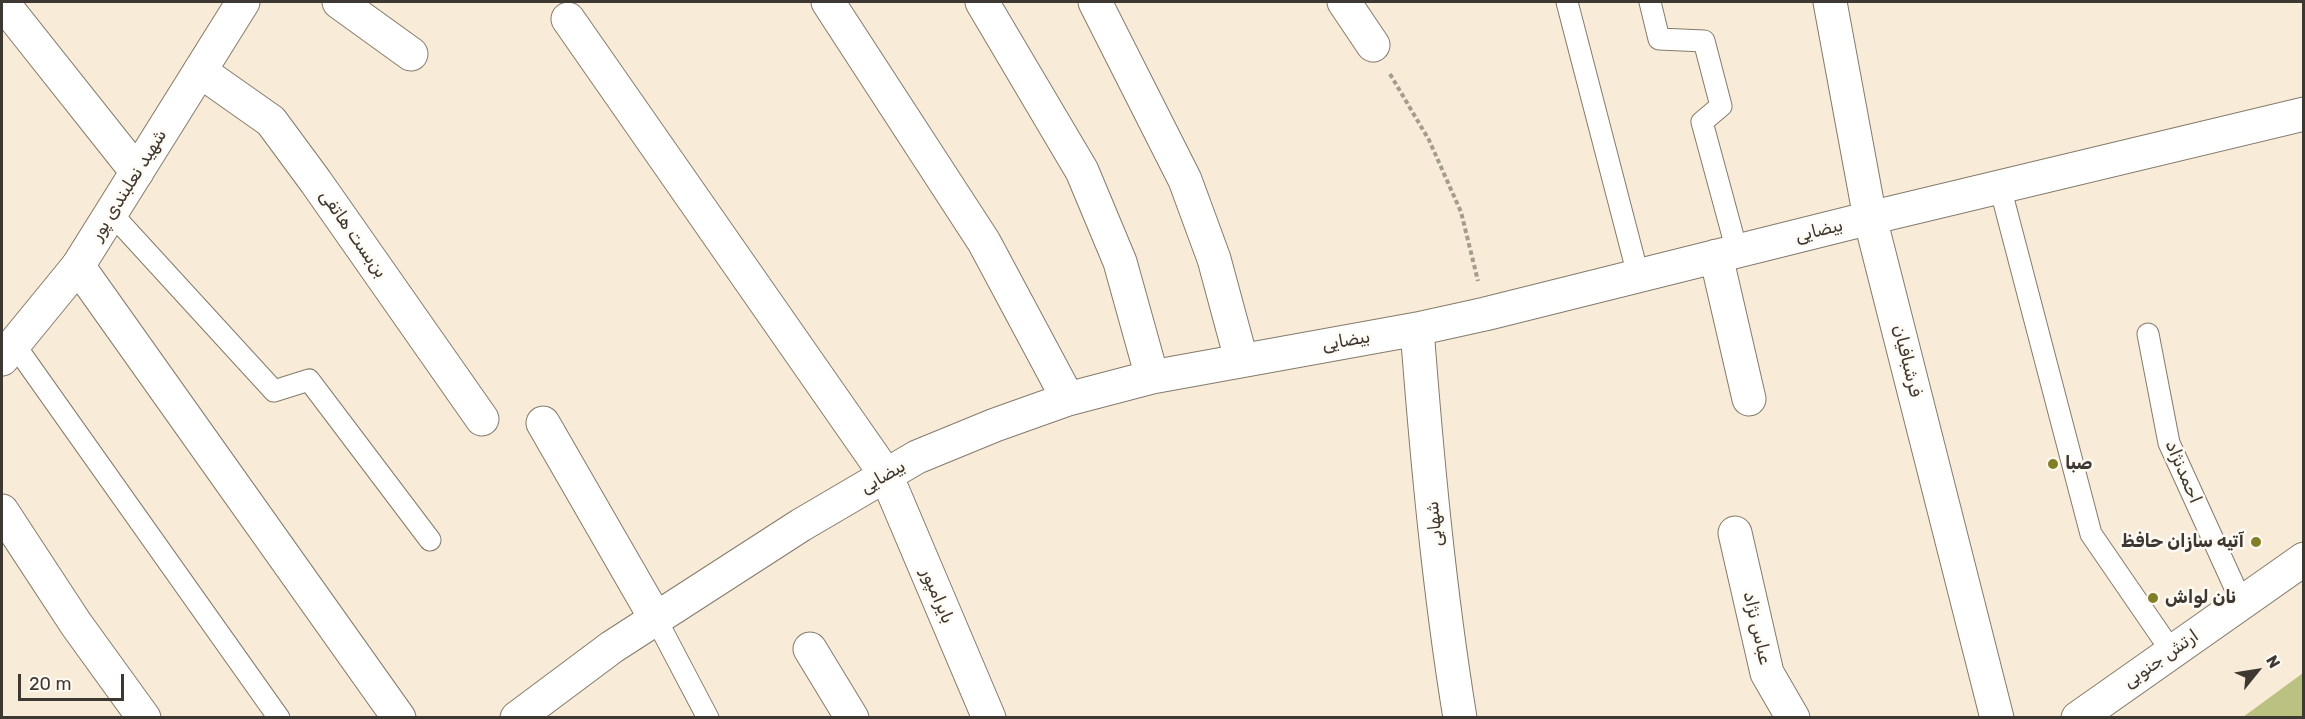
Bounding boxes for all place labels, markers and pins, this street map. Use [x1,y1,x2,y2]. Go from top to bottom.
place label: صبا [2065,453,2092,475]
marker: صبا [2046,457,2060,471]
place label: آتیه سازان حافظ [2121,531,2244,553]
marker: آتیه سازان حافظ [2249,535,2263,549]
place label: نان لواش [2165,587,2236,609]
marker: نان لواش [2146,591,2160,605]

